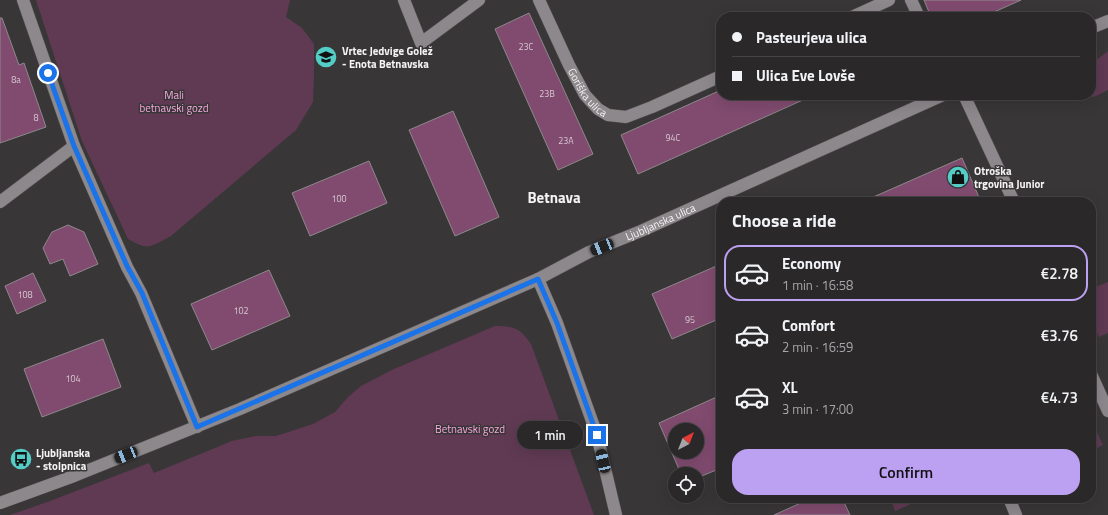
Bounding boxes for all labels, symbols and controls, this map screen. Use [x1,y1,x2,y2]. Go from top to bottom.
text: Pasteurjeva ulica [756,26,867,49]
house number: 23C [519,40,534,53]
place label: Vrtec Jedvige Golež - Enota Betnavska [342,43,433,72]
school or university icon: Vrtec Jedvige Golež - Enota Betnavska [313,44,339,70]
route start [39,64,57,82]
text: Ulica Eve Lovše [756,64,855,87]
street label: Goriška ulica [564,65,611,121]
house number: 8a [11,73,21,86]
park label: Mali betnavski gozd [139,87,209,116]
house number: 23B [539,87,555,100]
house number: 8 [33,111,39,124]
house number: 94C [666,131,681,144]
house number: 23A [558,134,574,147]
place label: Otroška trgovina Junior [974,163,1044,192]
shop icon: Otroška trgovina Junior [945,164,971,190]
district label: Betnava [527,186,581,209]
house number: 100 [331,192,347,205]
street label: Ljubljanska ulica [623,199,698,245]
text: Choose a ride [732,207,836,234]
car [589,237,615,257]
text: Economy [782,252,841,275]
icon: car [734,255,770,291]
text: €2.78 [1041,262,1078,285]
text: 1 min · 16:58 [782,275,853,295]
house number: 108 [17,288,33,301]
house number: 102 [233,304,249,317]
house number: 95 [685,313,695,326]
text: Comfort [782,314,835,337]
icon: car [734,317,770,353]
text: €3.76 [1041,324,1078,347]
text: 2 min · 16:59 [782,337,853,357]
house number: 104 [65,372,81,385]
text: XL [782,376,798,399]
icon: car [734,379,770,415]
text: €4.73 [1041,386,1078,409]
text: 3 min · 17:00 [782,399,853,419]
park label: Betnavski gozd [435,421,505,437]
callout: 1 min [517,421,583,449]
north arrow [668,423,704,459]
map controls [668,423,704,503]
text: 1 min [534,425,566,445]
route end [588,426,606,444]
place label: Ljubljanska - stolpnica [36,445,90,474]
car [113,445,139,465]
bus stop icon: Ljubljanska - stolpnica [8,446,34,472]
car [594,448,612,474]
button: Confirm [732,449,1080,495]
button: locate [668,467,704,503]

